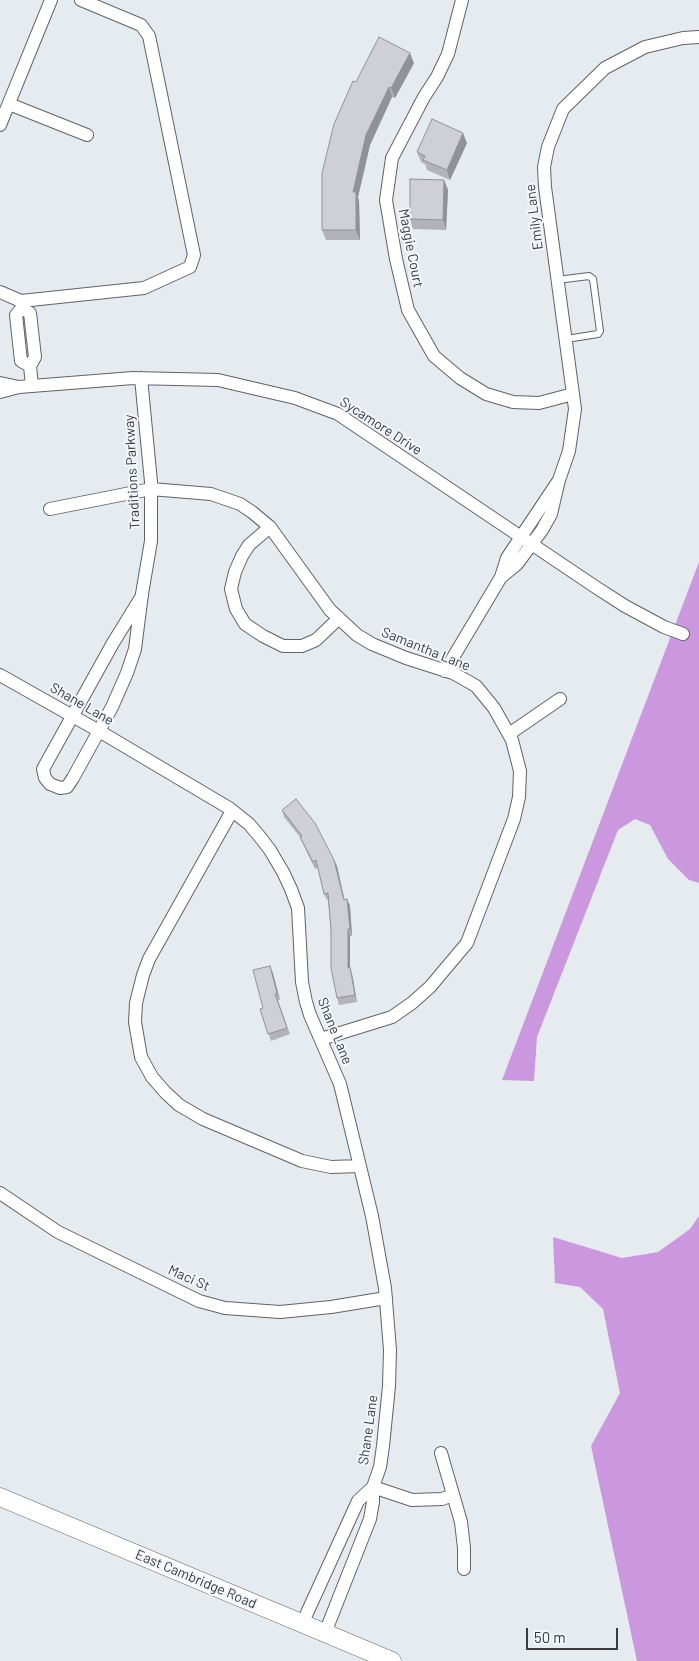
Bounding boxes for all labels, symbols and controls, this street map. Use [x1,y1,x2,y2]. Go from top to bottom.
street label: Emily Lane [522,183,546,251]
street label: Maggie Court [395,207,427,289]
street label: Sycamore Drive [337,393,425,459]
street label: Traditions Parkway [121,414,143,530]
street label: Samantha Lane [379,624,473,674]
street label: Shane Lane [47,679,117,729]
street label: Shane Lane [314,995,356,1067]
street label: Maci St [165,1261,213,1295]
street label: Shane Lane [355,1394,381,1466]
street label: East Cambridge Road [133,1546,259,1612]
scale bar [529,1618,622,1650]
text: 50 m [534,1628,566,1646]

